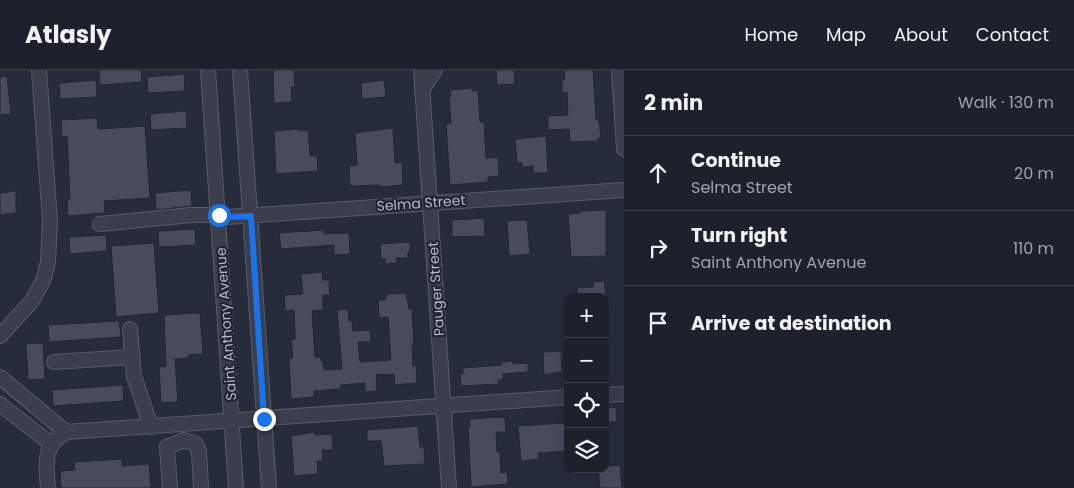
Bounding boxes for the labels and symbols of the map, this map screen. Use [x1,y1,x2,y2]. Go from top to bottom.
street label: Selma Street [376,190,466,216]
route start [208,204,231,227]
street label: Pauger Street [423,241,449,337]
street label: Saint Anthony Avenue [211,246,241,401]
route end [253,408,276,431]

